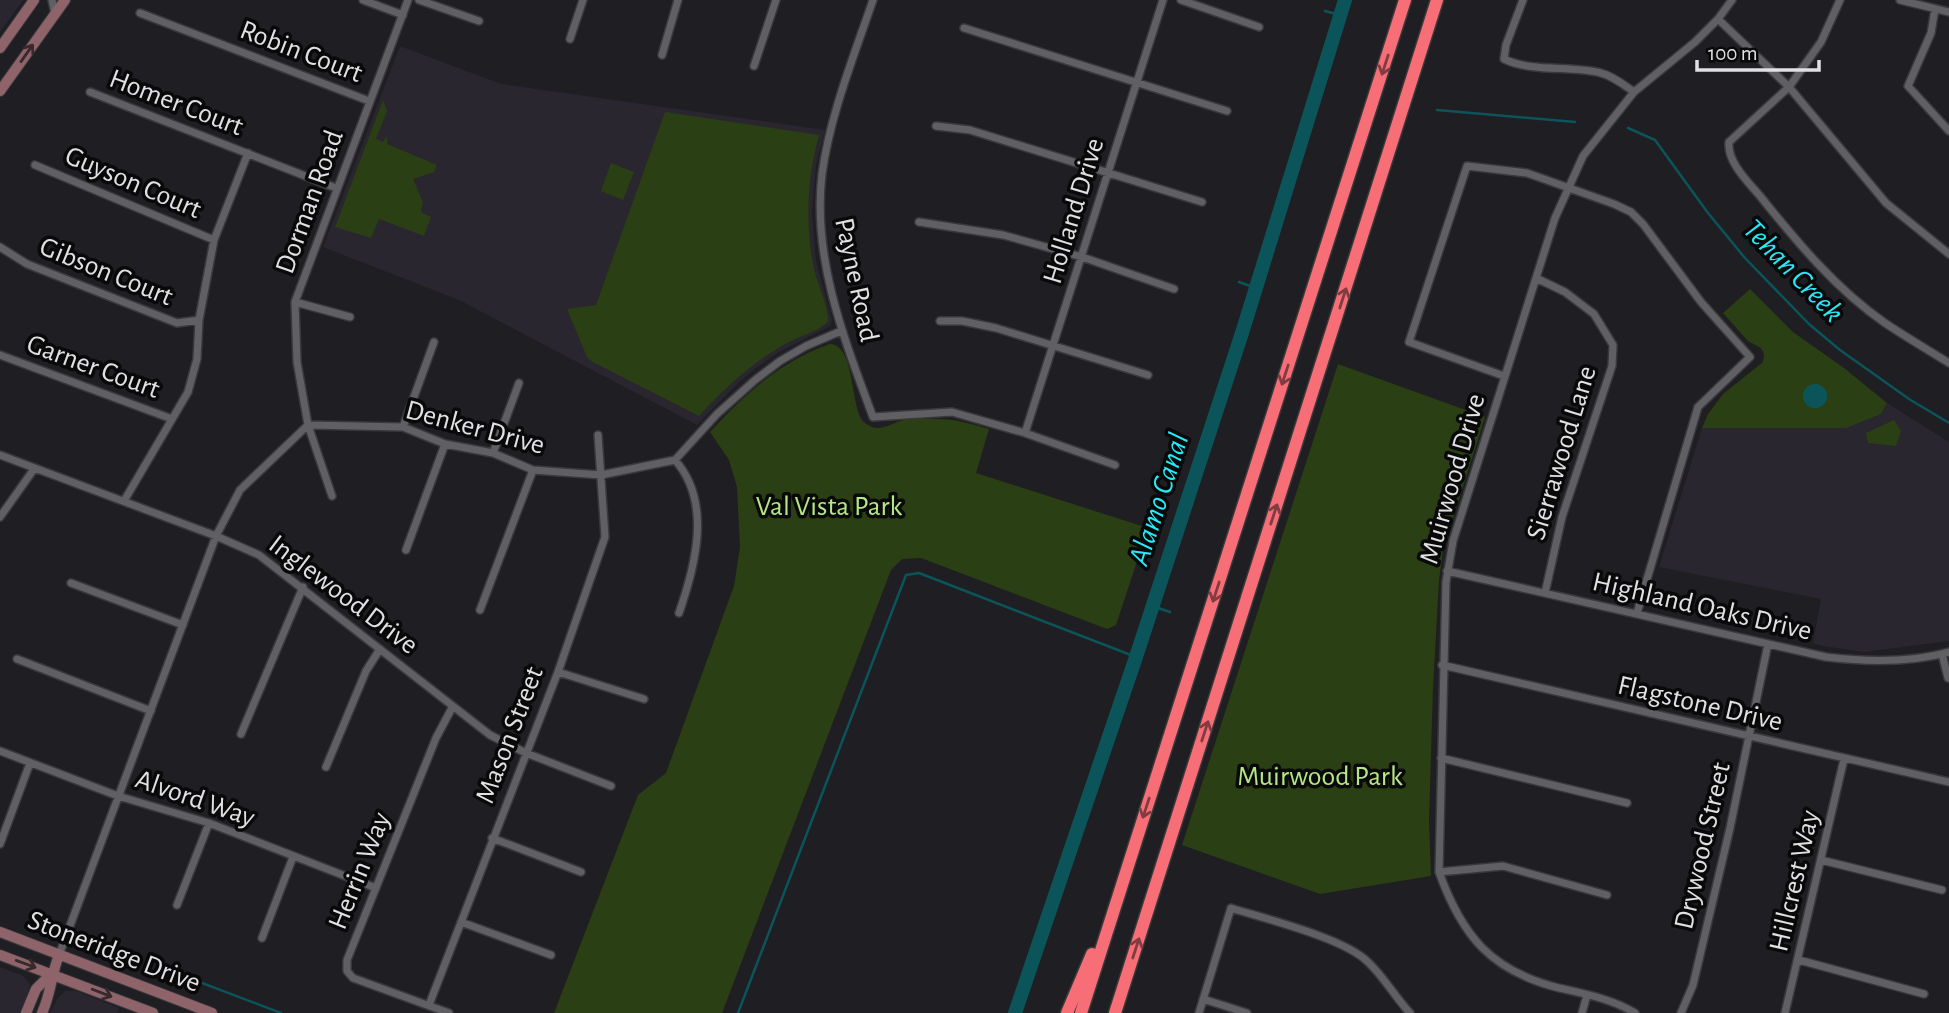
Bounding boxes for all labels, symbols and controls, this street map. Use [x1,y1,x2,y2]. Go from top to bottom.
street label: Robin Court [236,16,366,88]
scale bar [1697,28,1820,72]
text: 100 m [1708,43,1758,64]
one-way arrow [20,44,34,63]
one-way arrow [1377,54,1390,76]
street label: Homer Court [105,65,247,141]
street label: Dorman Road [271,127,349,277]
street label: Holland Drive [1039,135,1109,287]
street label: Guyson Court [61,142,205,224]
water label: Tehan Creek [1737,214,1849,328]
street label: Payne Road [829,215,883,345]
street label: Gibson Court [36,233,176,311]
one-way arrow [1338,287,1350,309]
street label: Garner Court [23,330,163,404]
street label: Sierrawood Lane [1522,363,1602,543]
one-way arrow [1278,364,1291,386]
street label: Muirwood Drive [1415,391,1491,567]
street label: Denker Drive [403,396,547,460]
water label: Alamo Canal [1123,429,1194,570]
park label: Val Vista Park [756,493,902,521]
one-way arrow [1269,504,1281,526]
street label: Inglewood Drive [263,530,423,660]
street label: Highland Oaks Drive [1590,568,1814,646]
one-way arrow [1209,580,1221,602]
street label: Mason Street [471,663,549,807]
street label: Flagstone Drive [1615,671,1785,737]
one-way arrow [1199,720,1212,742]
street label: Drywood Street [1670,760,1736,932]
park label: Muirwood Park [1237,763,1403,791]
street label: Alvord Way [132,766,258,832]
one-way arrow [1139,797,1152,819]
street label: Herrin Way [324,808,396,933]
street label: Hillcrest Way [1765,808,1825,954]
street label: Stoneridge Drive [24,906,204,998]
one-way arrow [1130,937,1143,959]
one-way arrow [14,959,36,971]
one-way arrow [91,988,113,1001]

